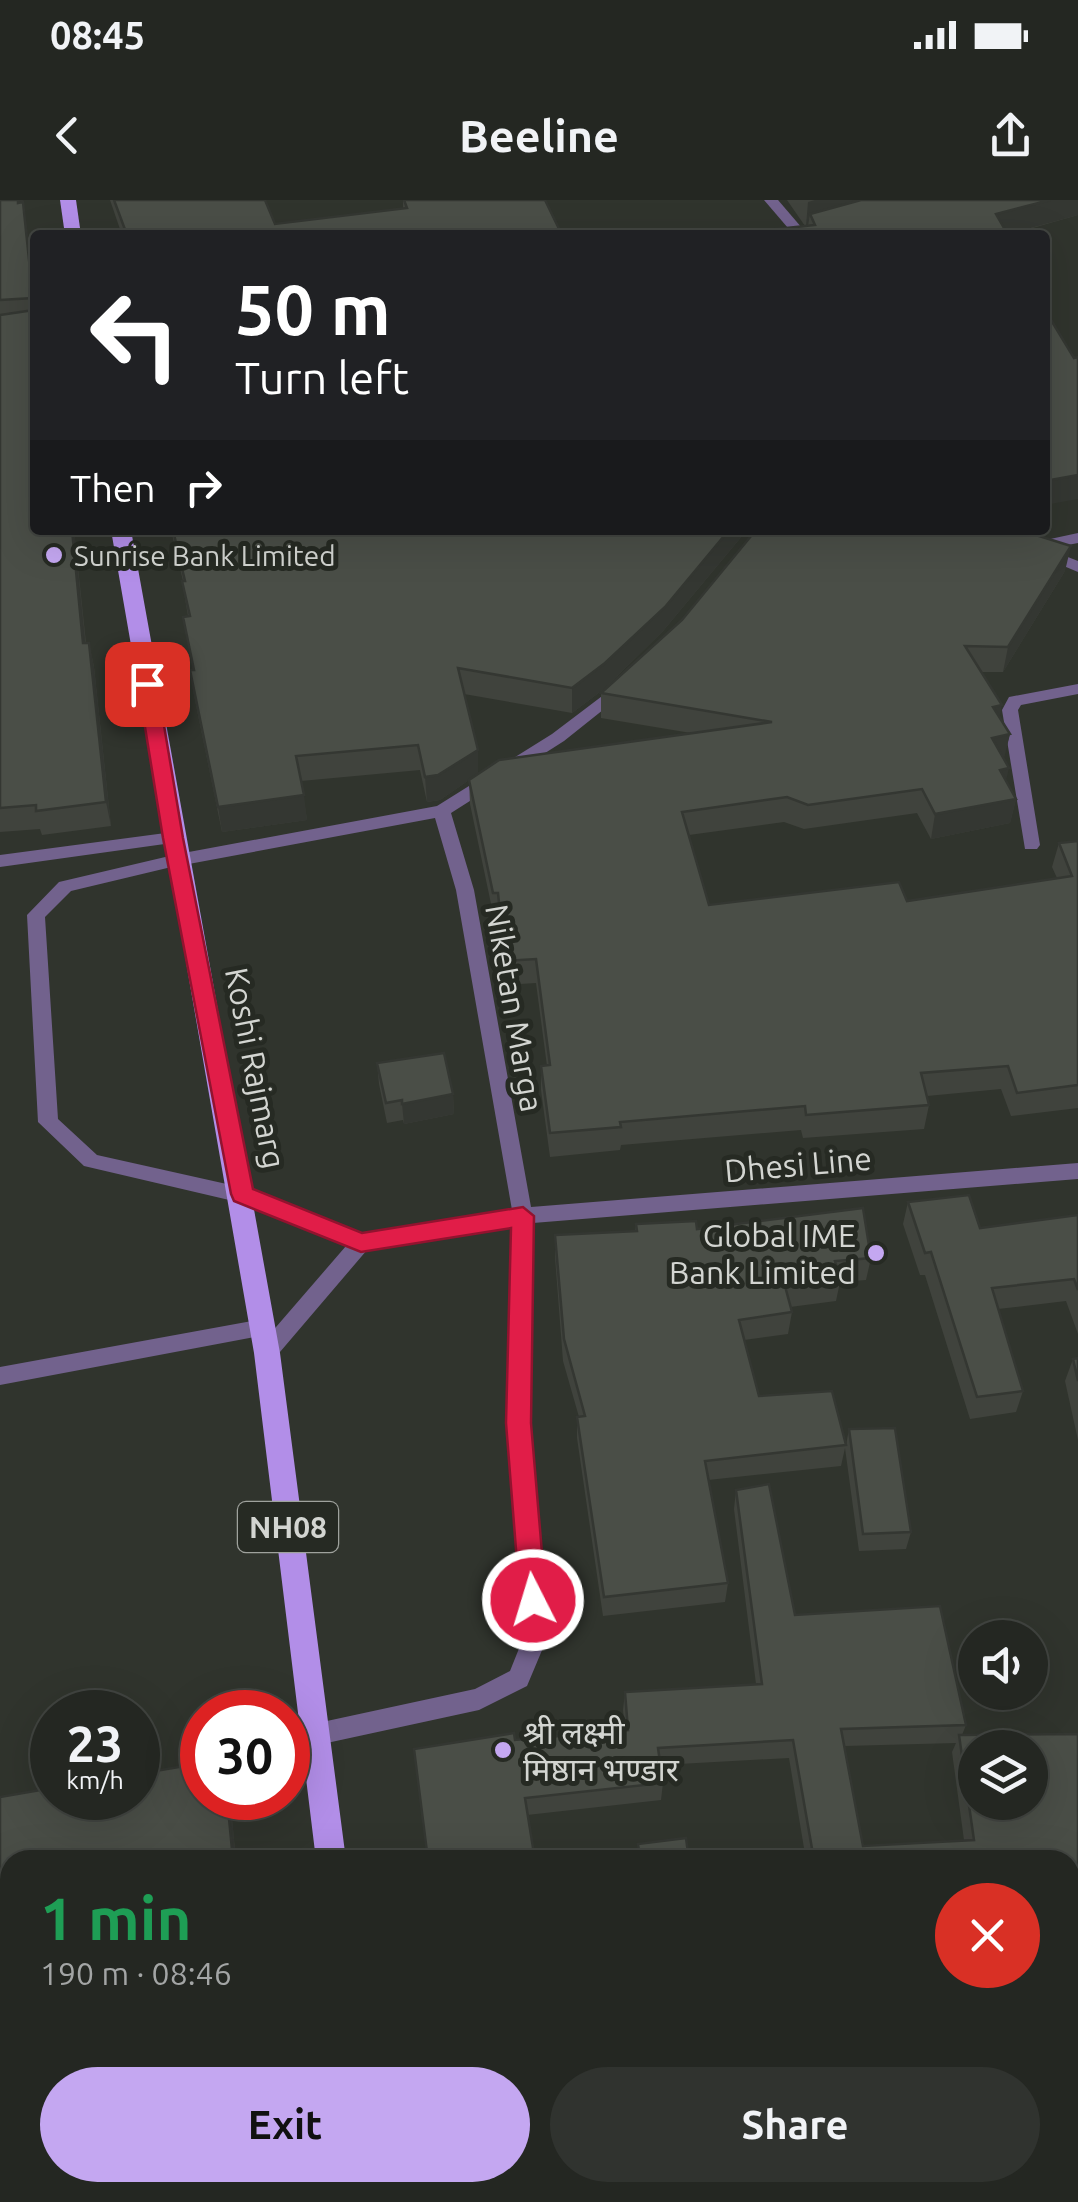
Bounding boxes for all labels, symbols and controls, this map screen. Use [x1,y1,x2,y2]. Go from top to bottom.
text: 08:45 [50,14,145,56]
icon: back [40,108,95,163]
icon: share [983,108,1038,163]
text: Beeline [459,110,619,161]
icon: left [70,270,200,400]
text: 50 m [235,270,391,348]
text: Turn left [235,352,409,403]
icon: right [176,460,231,515]
text: Then [70,467,156,509]
place label: Sunrise Bank Limited [74,540,336,571]
marker: Sunrise Bank Limited [43,544,65,566]
pin [105,642,190,727]
icon: arrive [120,657,175,712]
street label: Niketan Marga [479,902,551,1114]
street label: Koshi Rajmarg [219,965,293,1171]
street label: Dhesi Line [723,1140,873,1188]
place label: Global IME Bank Limited [669,1217,856,1290]
marker: Global IME Bank Limited [865,1242,887,1264]
road number: NH08 [238,1502,338,1552]
position arrow [481,1548,585,1652]
map controls [958,1620,1048,1820]
button: sound [958,1620,1048,1710]
speed limit sign: 30 [180,1690,310,1820]
place label: श्री लक्ष्मी मिष्ठान भण्डार [523,1714,680,1787]
text: 23 [67,1715,123,1771]
button: layers [958,1730,1048,1820]
marker: श्री लक्ष्मी मिष्ठान भण्डार [492,1739,514,1761]
text: km/h [66,1766,124,1794]
button: close [935,1883,1040,1988]
text: 1 min [40,1884,192,1951]
text: 190 m · 08:46 [40,1955,232,1991]
button: Exit [40,2067,530,2182]
button: Share [550,2067,1040,2182]

